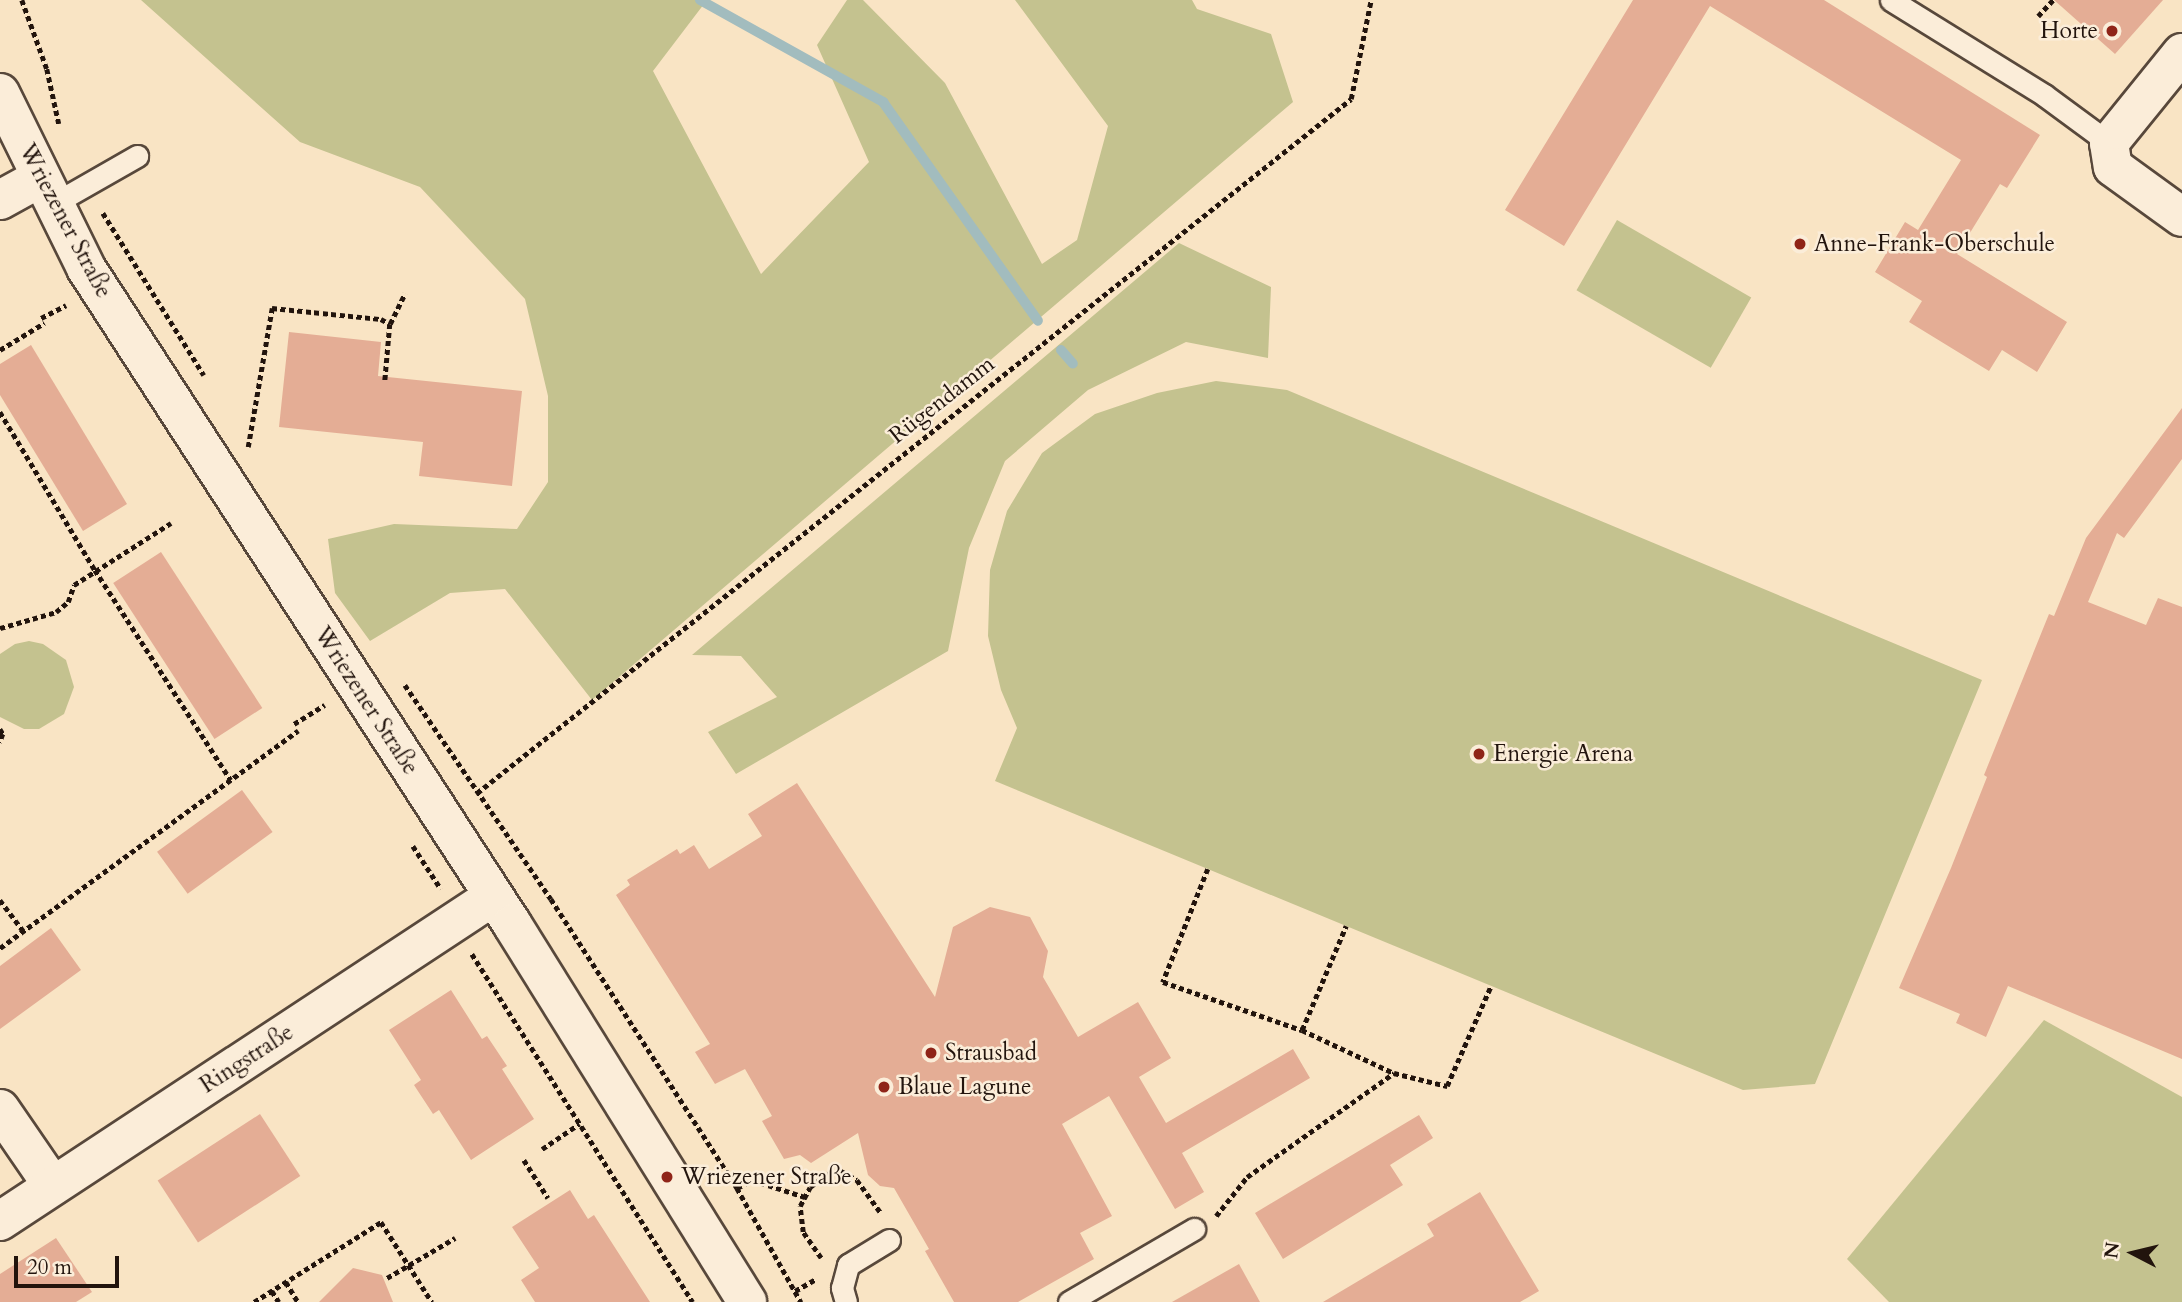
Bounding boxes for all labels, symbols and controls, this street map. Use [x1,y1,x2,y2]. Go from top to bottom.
place label: Horte [2040,17,2098,45]
marker: Horte [2104,23,2120,39]
street label: Wriezener Straße [13,139,117,303]
place label: Anne-Frank-Oberschule [1814,230,2055,258]
marker: Anne-Frank-Oberschule [1792,236,1808,252]
street label: Rügendamm [884,350,1000,450]
street label: Wriezener Straße [308,622,424,780]
place label: Energie Arena [1493,740,1633,768]
marker: Energie Arena [1471,746,1487,762]
street label: Ringstraße [195,1019,299,1099]
place label: Strausbad [945,1039,1037,1067]
marker: Strausbad [923,1045,939,1061]
place label: Blaue Lagune [898,1073,1032,1101]
marker: Blaue Lagune [876,1079,892,1095]
place label: Wriezener Straße [681,1163,852,1191]
marker: Wriezener Straße [659,1169,675,1185]
north arrow [2098,1218,2168,1288]
text: N [2098,1241,2126,1260]
scale bar [18,1242,122,1286]
text: 20 m [27,1253,72,1282]

